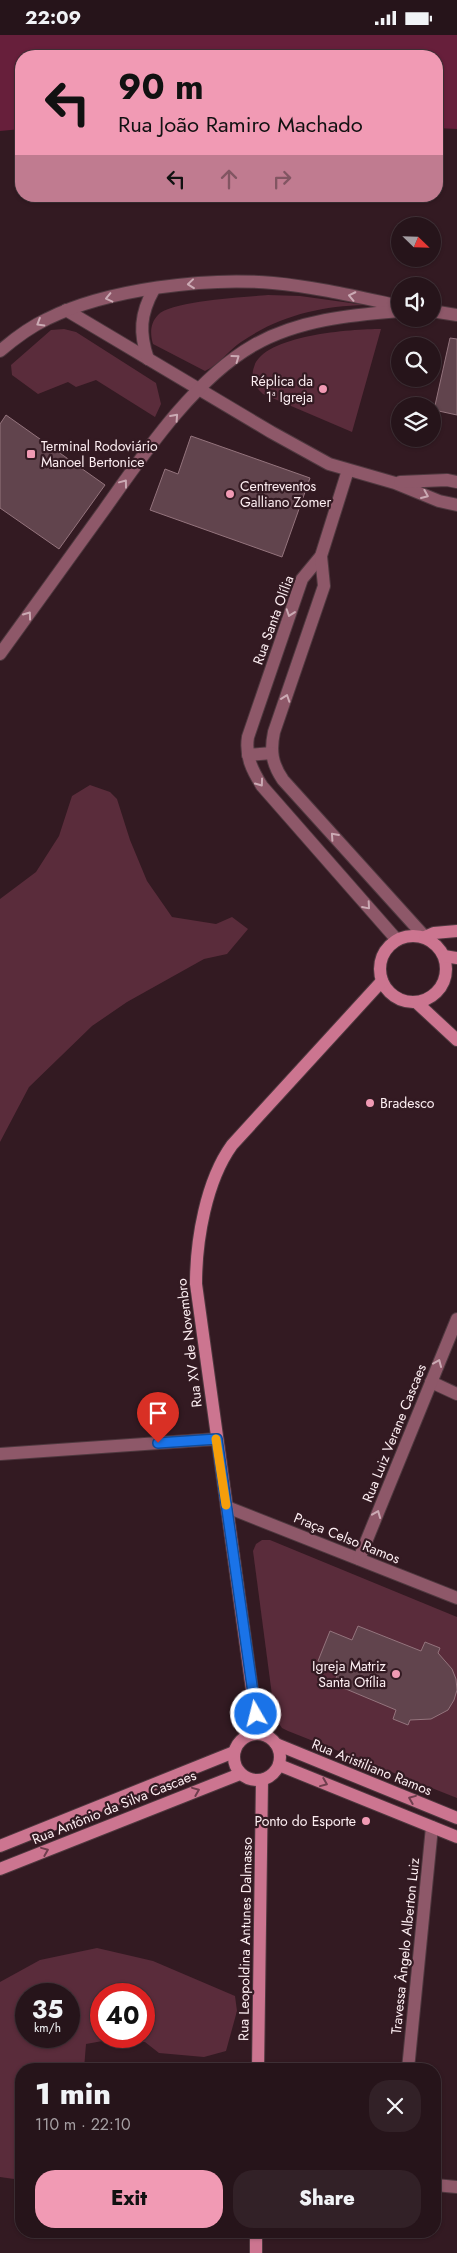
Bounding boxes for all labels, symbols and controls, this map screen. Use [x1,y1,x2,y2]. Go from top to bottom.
text: 22:09 [25,4,81,31]
text: 90 m [118,62,204,112]
icon: left [35,70,100,135]
text: Rua João Ramiro Machado [118,108,363,140]
icon: left [162,165,190,193]
icon: ahead [215,165,243,193]
icon: right [268,165,296,193]
north arrow [391,217,441,267]
map controls [391,217,441,447]
button: sound [391,277,441,327]
one-way arrow [187,278,195,289]
one-way arrow [348,291,357,301]
one-way arrow [105,292,114,303]
one-way arrow [37,316,46,326]
button: search [391,337,441,387]
one-way arrow [230,355,240,364]
place label: Réplica da 1ª Igreja [251,371,313,407]
marker: Réplica da 1ª Igreja [317,383,329,395]
button: layers [391,397,441,447]
one-way arrow [169,414,178,423]
place label: Terminal Rodoviário Manoel Bertonice [41,436,158,472]
marker: Terminal Rodoviário Manoel Bertonice [25,448,37,460]
place label: Centreventos Galliano Zomer [240,476,332,512]
one-way arrow [118,480,126,489]
marker: Centreventos Galliano Zomer [224,488,236,500]
one-way arrow [420,489,429,500]
street label: Rua Santa Olília [248,573,298,667]
one-way arrow [286,608,296,617]
one-way arrow [23,612,31,621]
one-way arrow [280,694,290,702]
one-way arrow [255,777,263,786]
one-way arrow [331,832,340,841]
one-way arrow [361,900,370,909]
place label: Bradesco [380,1093,435,1113]
marker: Bradesco [364,1097,376,1109]
street label: Rua XV de Novembro [171,1277,207,1409]
one-way arrow [432,1359,443,1368]
street label: Rua Luiz Verane Cascaes [357,1360,431,1505]
pin [137,1392,179,1443]
icon: arrive [144,1399,172,1427]
street label: Praça Celso Ramos [291,1508,403,1569]
one-way arrow [371,1510,381,1519]
place label: Igreja Matriz Santa Otília [312,1656,387,1692]
marker: Igreja Matriz Santa Otília [390,1668,402,1680]
position arrow [229,1687,281,1739]
street label: Rua Aristiliano Ramos [309,1734,435,1800]
street label: Rua Antônio da Silva Cascaes [29,1765,199,1849]
one-way arrow [319,1777,328,1788]
one-way arrow [192,1787,200,1797]
one-way arrow [408,1795,417,1805]
place label: Ponto do Esporte [254,1811,356,1831]
marker: Ponto do Esporte [360,1815,372,1827]
street label: Rua Leopoldina Antunes Dalmasso [233,1837,257,2041]
one-way arrow [40,1846,49,1857]
street label: Travessa Ângelo Alberton Luiz [386,1856,424,2035]
speed limit sign: 40 [90,1983,155,2048]
text: 35 [32,1991,63,2027]
text: km/h [34,2019,61,2037]
text: 1 min [35,2072,111,2115]
button: close [369,2080,421,2132]
text: 110 m · 22:10 [35,2113,131,2136]
button: Exit [35,2170,223,2228]
button: Share [233,2170,421,2228]

